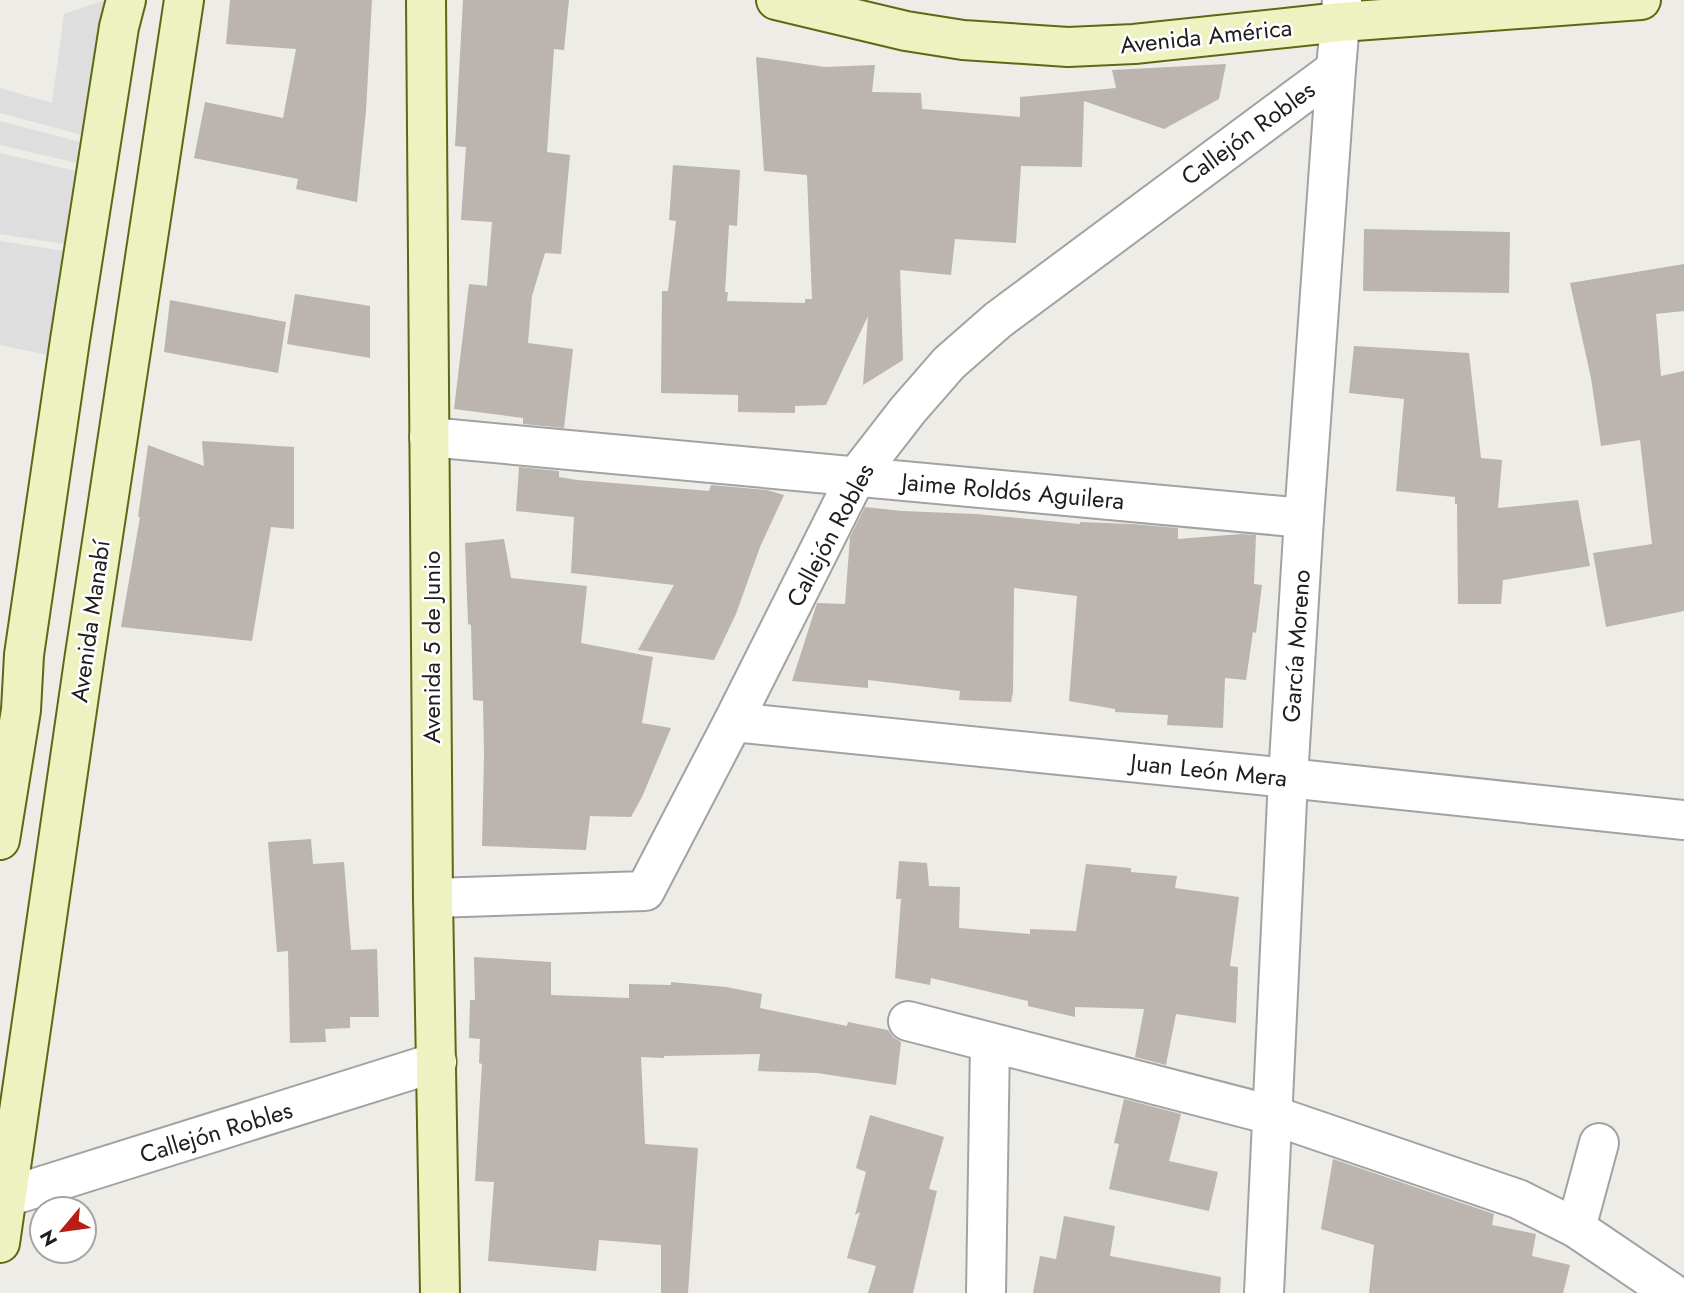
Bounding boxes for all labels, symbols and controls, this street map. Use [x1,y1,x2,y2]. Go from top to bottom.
street label: Avenida América [1118,10,1294,62]
street label: Callejón Robles [1174,72,1322,194]
street label: Callejón Robles [777,457,883,613]
street label: Jaime Roldós Aguilera [897,464,1126,518]
street label: Avenida Manabí [61,537,119,704]
street label: Avenida 5 de Junio [414,551,449,743]
street label: García Moreno [1273,568,1319,724]
street label: Juan León Mera [1126,744,1289,796]
street label: Callejón Robles [135,1092,297,1172]
north arrow [28,1195,98,1265]
text: N [33,1225,64,1251]

